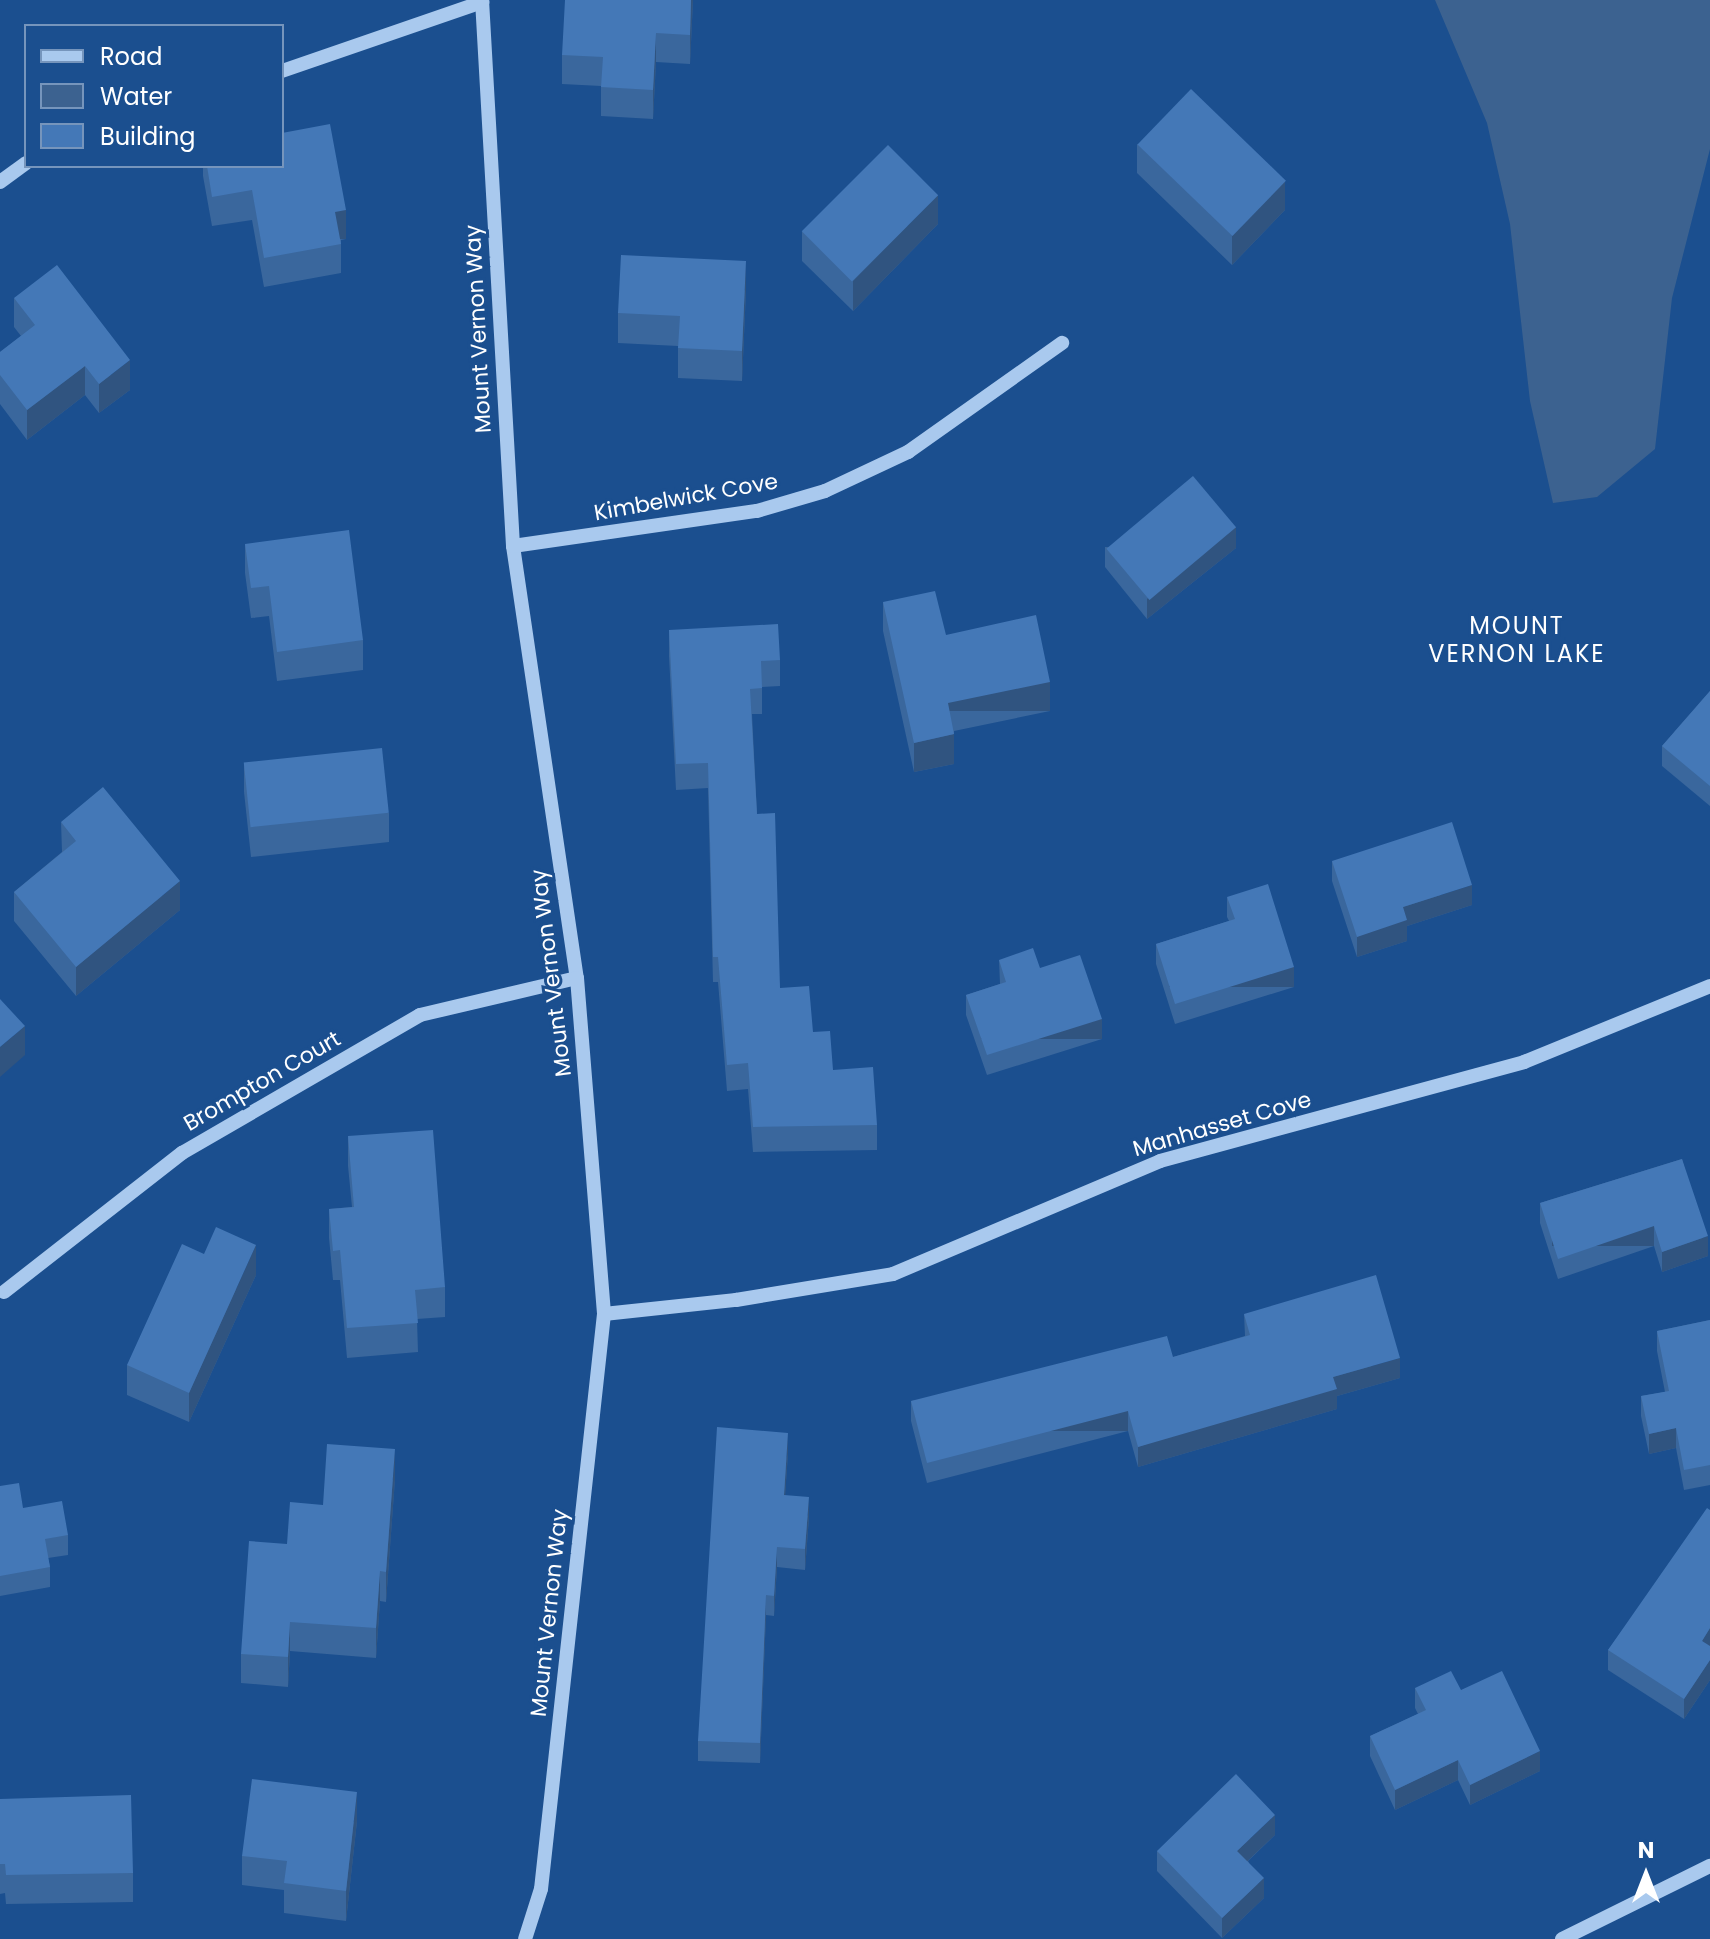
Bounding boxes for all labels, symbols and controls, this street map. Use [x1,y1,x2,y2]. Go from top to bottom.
legend [24,24,284,168]
text: Road [100,40,162,73]
text: Water [100,80,172,113]
text: Building [100,120,196,153]
street label: Mount Vernon Way [459,224,497,434]
street label: Kimbelwick Cove [592,468,780,526]
district label: MOUNT VERNON LAKE [1428,612,1606,668]
street label: Mount Vernon Way [525,868,577,1078]
street label: Brompton Court [179,1025,345,1137]
street label: Manhasset Cove [1130,1086,1314,1162]
street label: Mount Vernon Way [525,1508,573,1718]
north arrow [1606,1835,1686,1915]
text: N [1638,1835,1654,1866]

